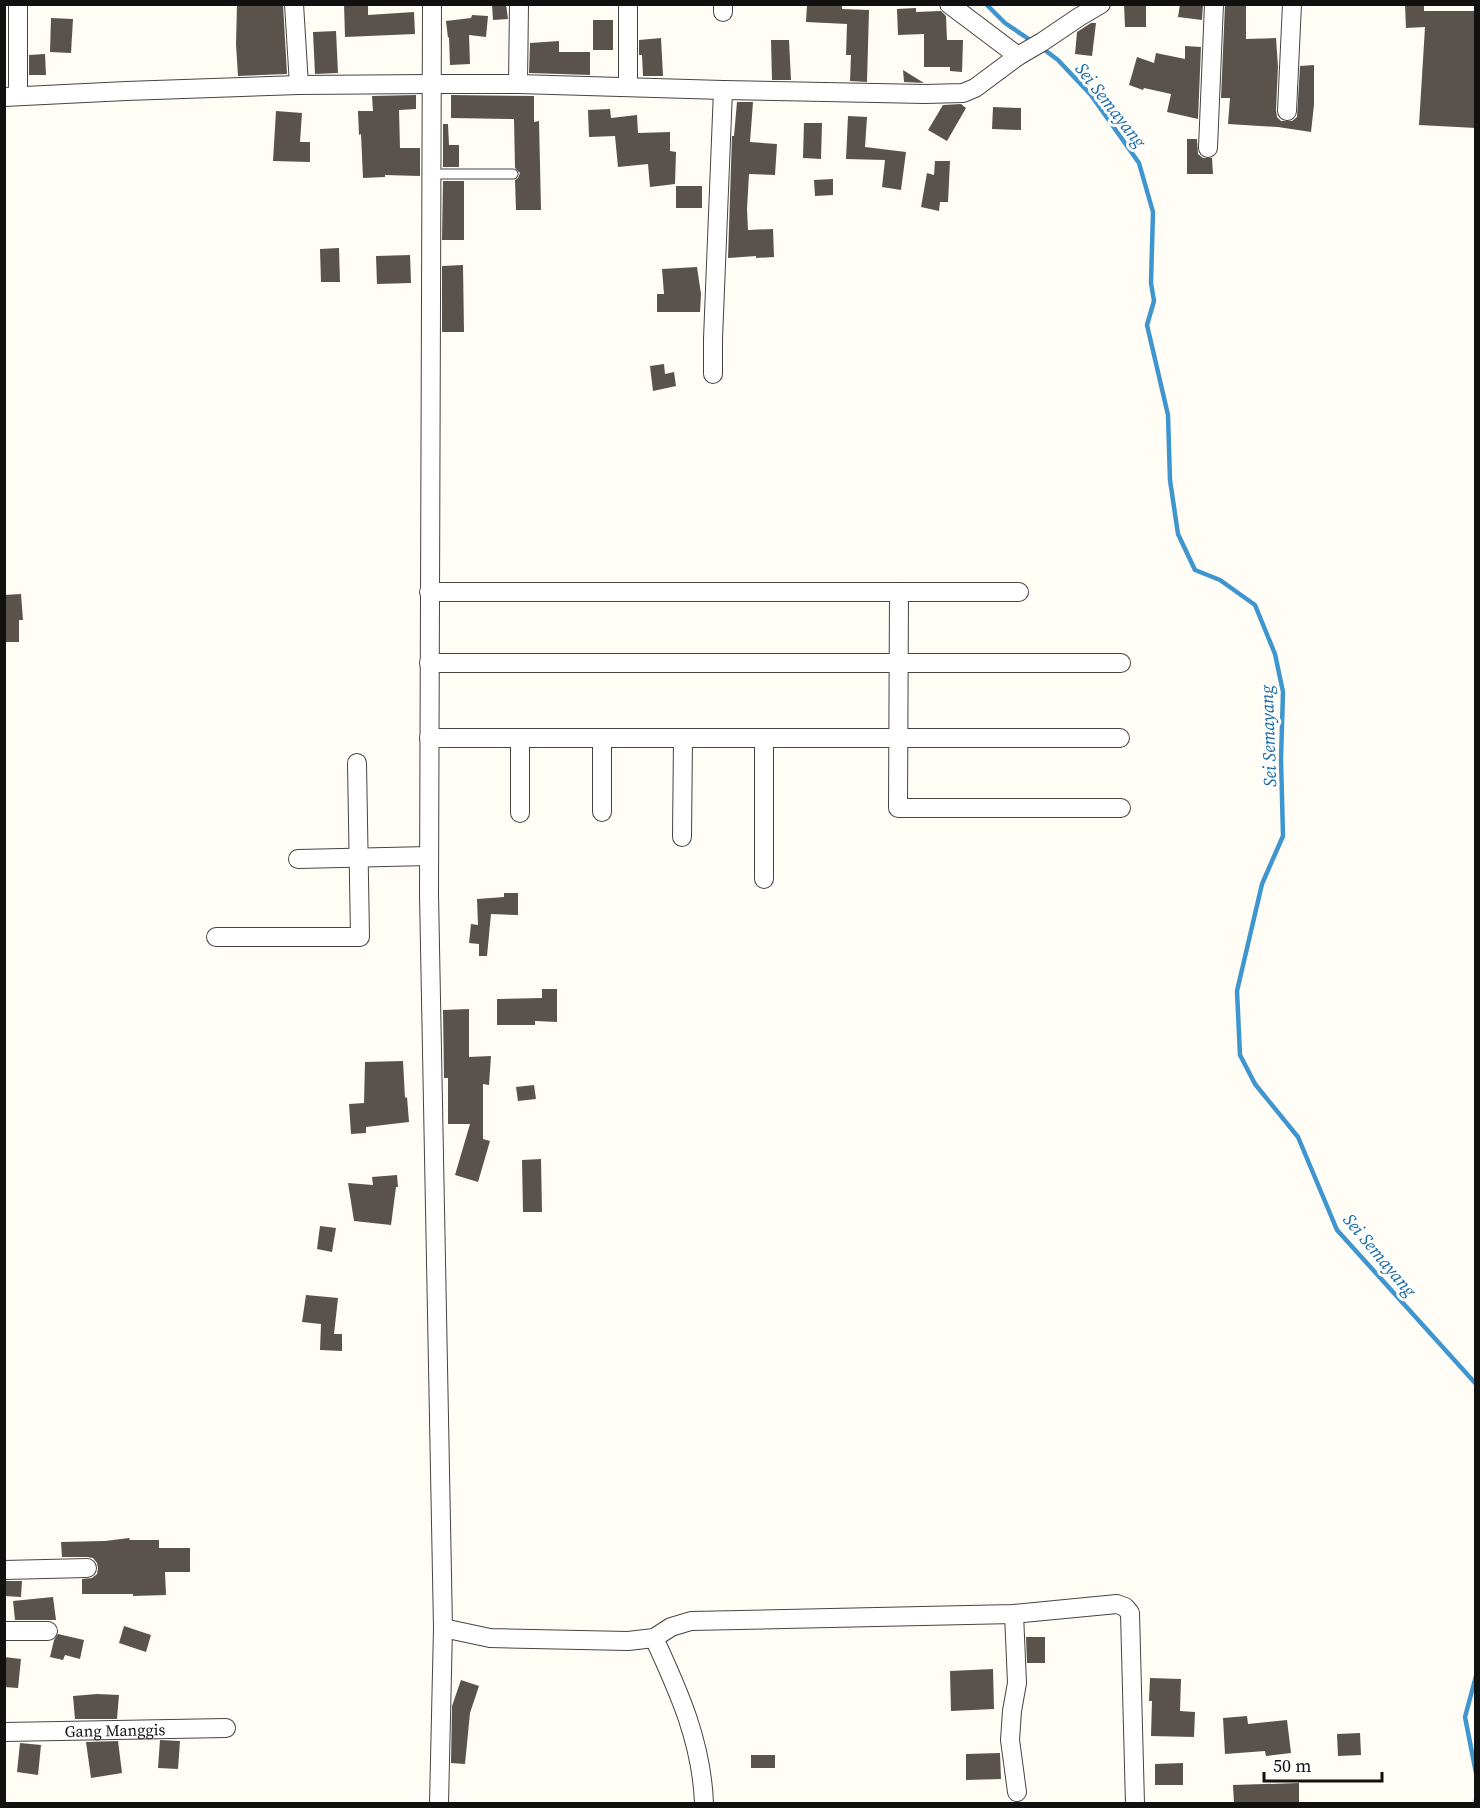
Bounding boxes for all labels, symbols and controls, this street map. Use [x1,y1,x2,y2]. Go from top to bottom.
water label: Sei Semayang [1070,57,1153,154]
water label: Sei Semayang [1254,683,1282,787]
water label: Sei Semayang [1338,1208,1423,1303]
street label: Gang Manggis [64,1718,166,1742]
scale bar [1264,1745,1382,1783]
text: 50 m [1273,1753,1311,1778]

